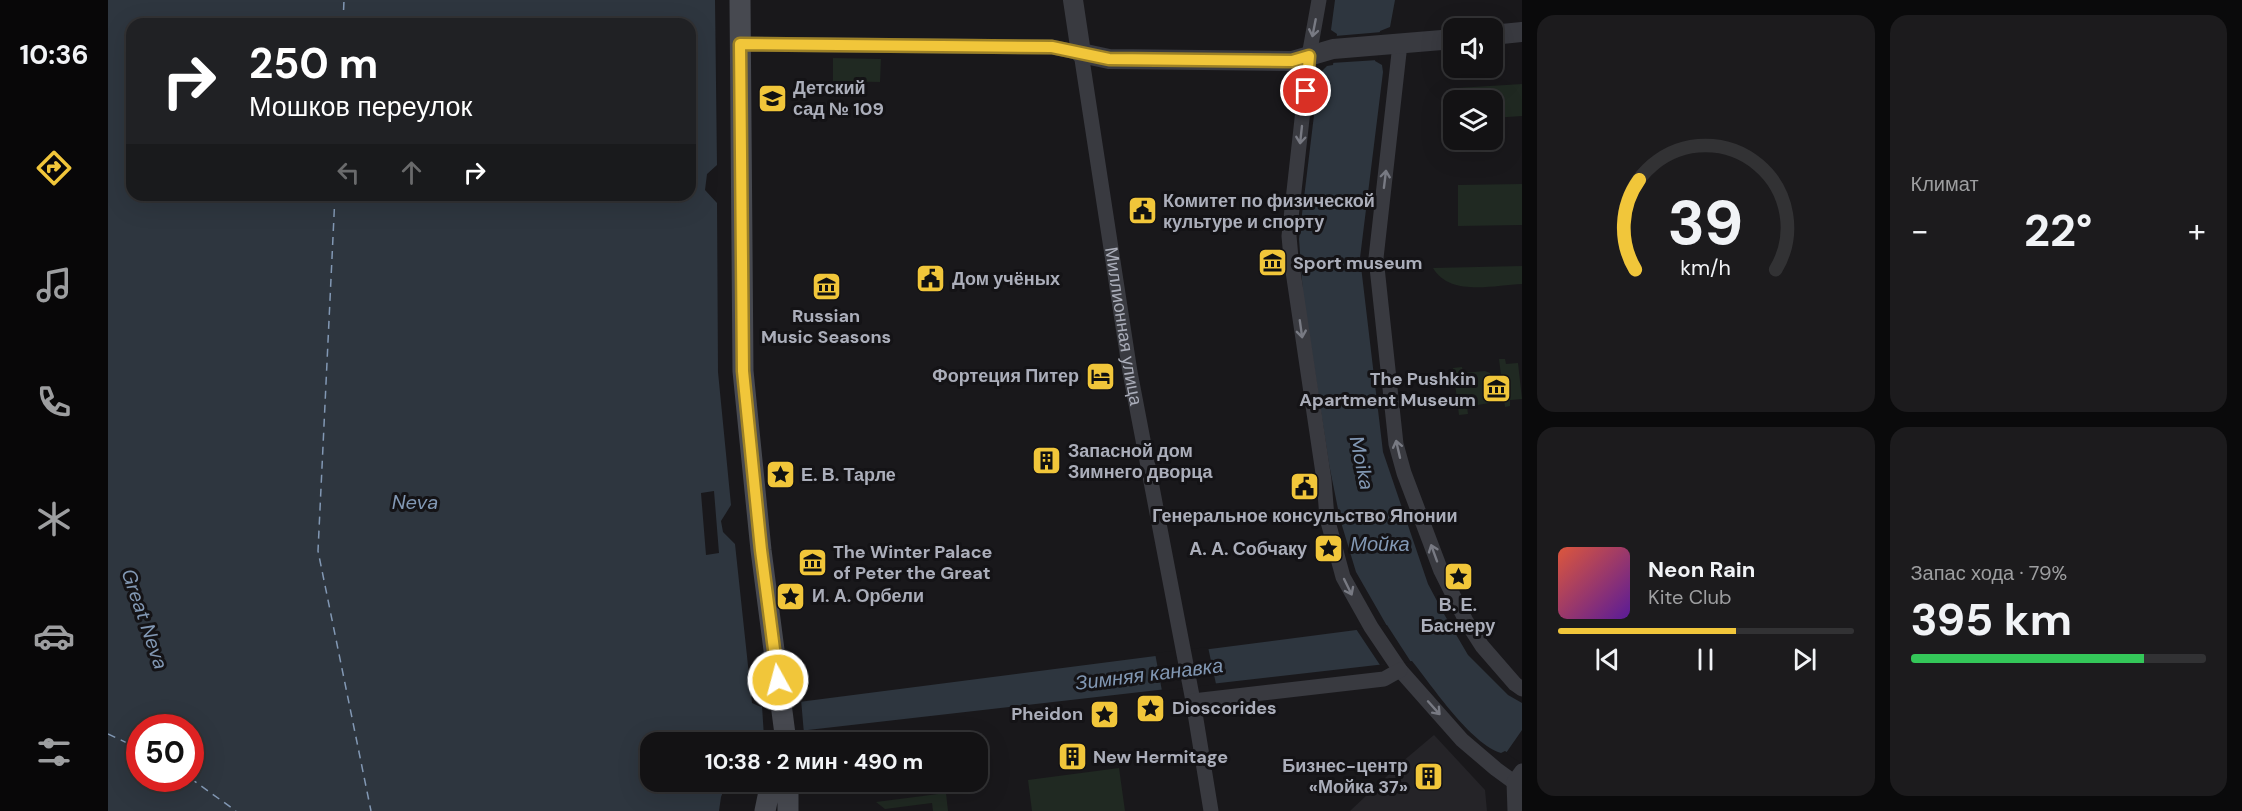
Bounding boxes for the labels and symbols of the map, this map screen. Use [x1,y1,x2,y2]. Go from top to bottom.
one-way arrow [1308,18,1319,37]
pin [1280,65,1331,116]
place label: Детский сад № 109 [793,76,884,121]
school or university icon: Детский сад № 109 [756,82,788,114]
one-way arrow [1295,125,1306,145]
one-way arrow [1379,169,1390,189]
place label: Комитет по физической культуре и спорту [1163,189,1375,234]
public building icon: Комитет по физической культуре и спорту [1126,195,1158,227]
street label: Миллионная улица [1099,245,1148,408]
museum icon: Sport museum [1256,247,1288,279]
place label: Sport museum [1293,251,1423,275]
public building icon: Дом учёных [915,263,947,295]
place label: Дом учёных [952,267,1060,291]
museum icon: Russian Music Seasons [810,271,842,303]
place label: Russian Music Seasons [761,304,891,349]
one-way arrow [1295,318,1306,338]
hotel icon: Фортеция Питер [1084,360,1116,392]
place label: Фортеция Питер [932,364,1079,388]
place label: The Pushkin Apartment Museum [1299,367,1476,412]
museum icon: The Pushkin Apartment Museum [1481,373,1513,405]
water label: Moika [1344,434,1380,492]
place label: Запасной дом Зимнего дворца [1068,439,1214,484]
one-way arrow [1392,440,1403,459]
building icon: Запасной дом Зимнего дворца [1031,445,1063,477]
place icon: Е. В. Тарле [764,459,796,491]
place label: Е. В. Тарле [801,463,896,487]
public building icon: Генеральное консульство Японии [1289,471,1321,503]
water label: Neva [392,489,438,515]
place label: Генеральное консульство Японии [1152,504,1458,528]
water label: Мойка [1350,531,1410,557]
place icon: А. А. Собчаку [1312,533,1344,565]
place label: А. А. Собчаку [1189,537,1307,561]
place label: The Winter Palace of Peter the Great [833,540,993,585]
one-way arrow [1428,544,1439,563]
museum icon: The Winter Palace of Peter the Great [796,546,828,578]
place icon: В. Е. Баснеру [1442,560,1474,592]
water label: Great Neva [116,565,174,673]
one-way arrow [1343,577,1355,595]
place icon: И. А. Орбели [775,580,807,612]
place label: И. А. Орбели [812,584,924,608]
place label: В. Е. Баснеру [1421,593,1495,638]
position arrow [746,648,810,712]
water label: Зимняя канавка [1074,652,1224,696]
place icon: Dioscorides [1135,692,1167,724]
place label: Dioscorides [1172,696,1277,720]
place icon: Pheidon [1088,698,1120,730]
one-way arrow [1427,700,1441,715]
place label: Pheidon [1011,702,1083,726]
speed limit sign: 50 [126,714,204,792]
building icon: New Hermitage [1056,741,1088,773]
place label: New Hermitage [1093,745,1228,769]
place label: Бизнес-центр «Мойка 37» [1282,754,1408,799]
building icon: Бизнес-центр «Мойка 37» [1413,760,1445,792]

